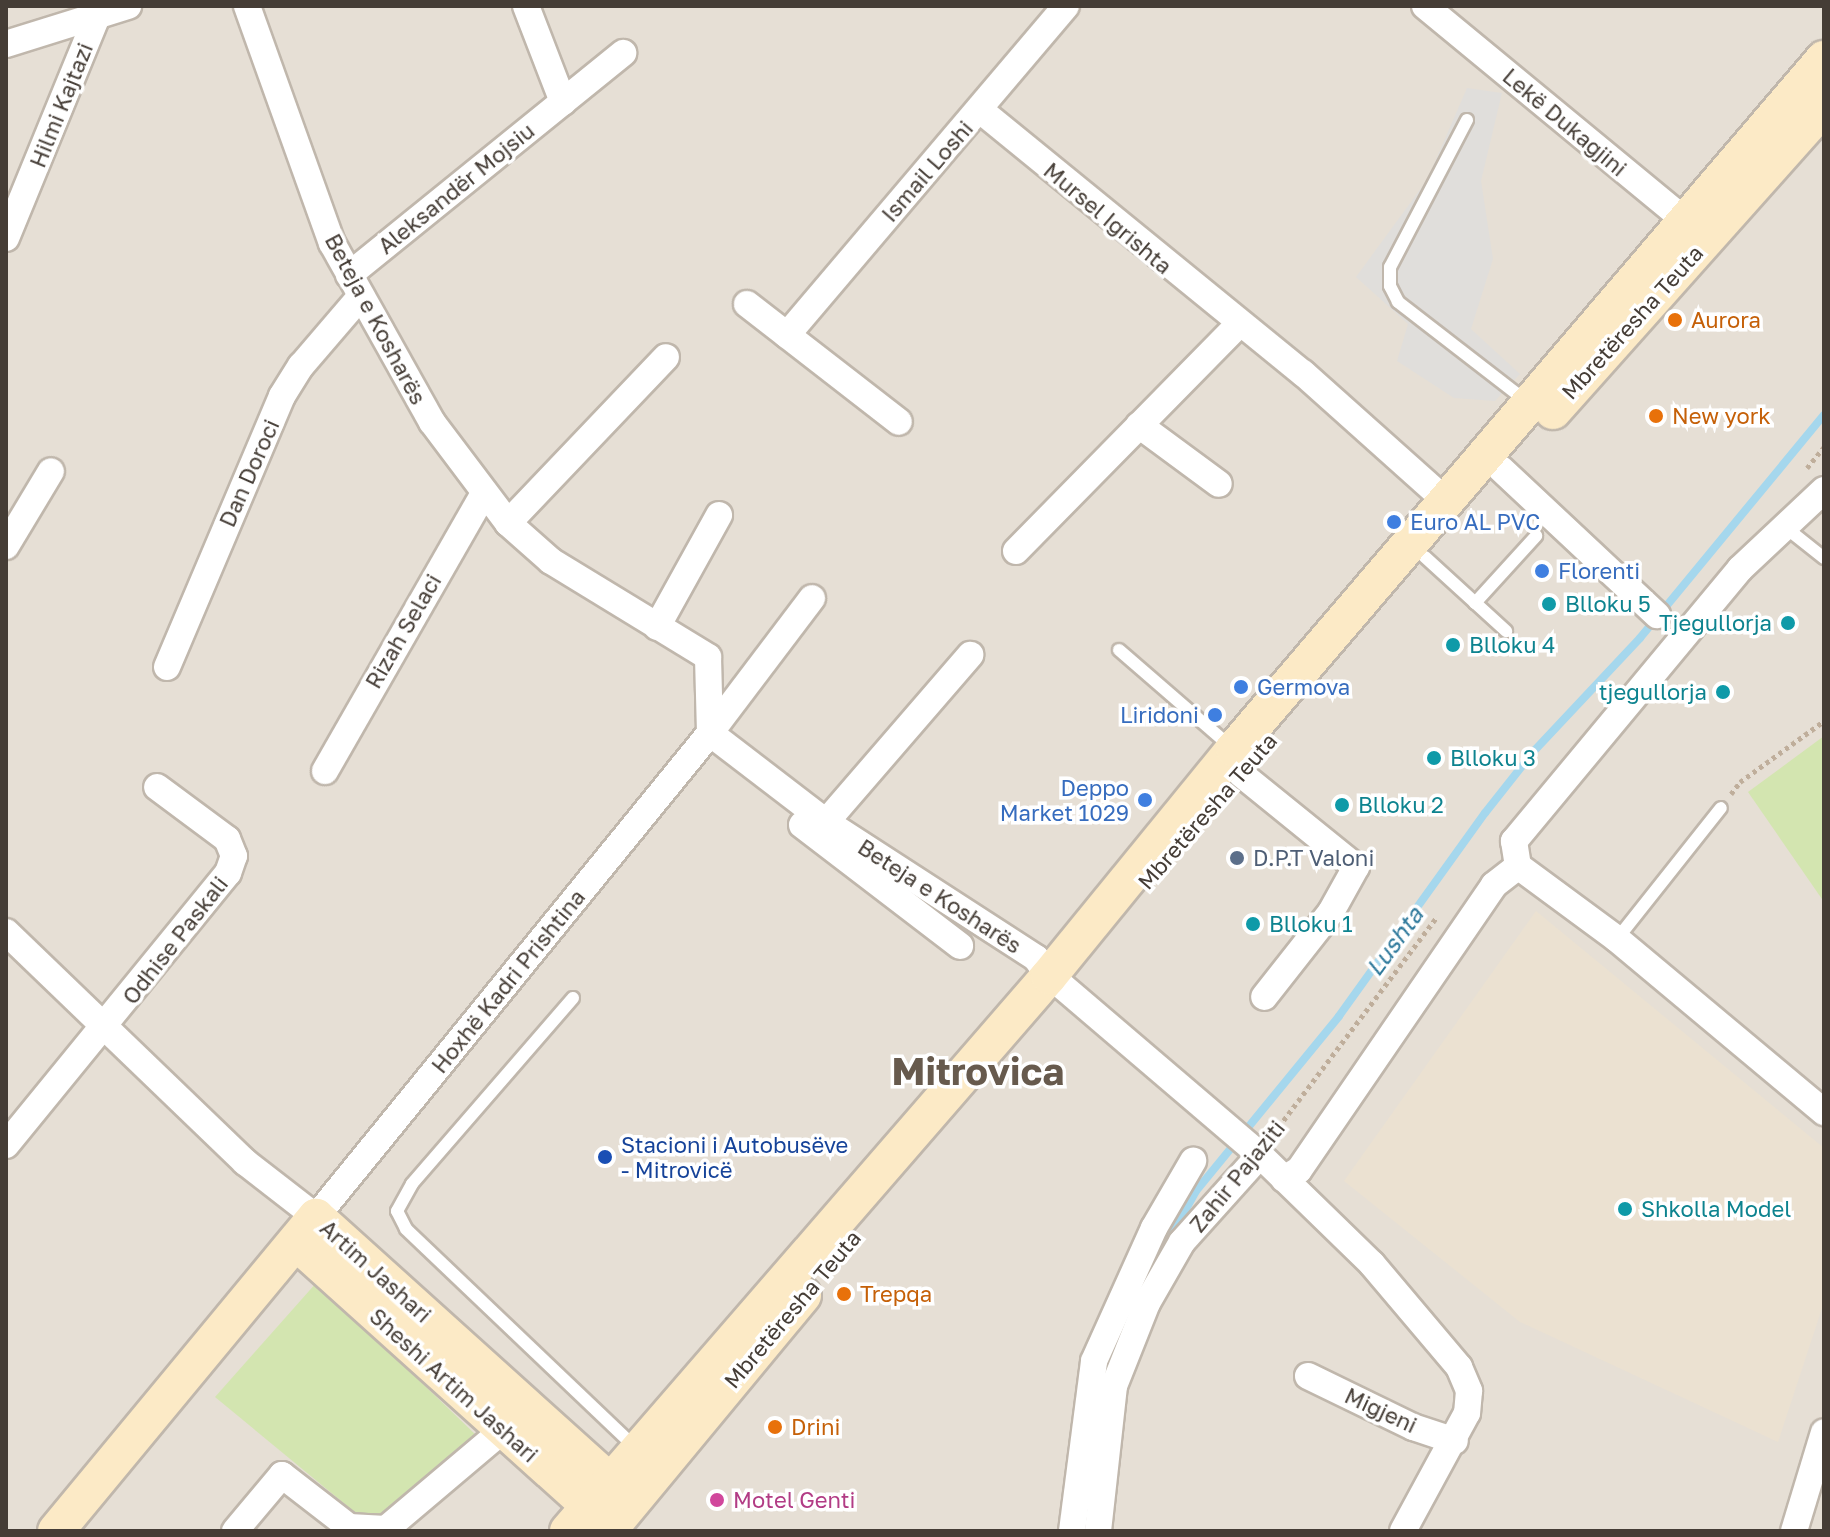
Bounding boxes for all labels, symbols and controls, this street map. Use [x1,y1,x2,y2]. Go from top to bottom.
street label: Hilmi Kajtazi [24,39,98,171]
street label: Lekë Dukagjini [1498,63,1632,181]
street label: Ismail Loshi [876,115,978,227]
street label: Aleksandër Mojsiu [373,117,539,259]
street label: Mursel Igrishta [1039,157,1177,279]
street label: Beteja e Kosharës [320,229,432,409]
street label: Mbretëresha Teuta [1556,239,1708,405]
place label: Aurora [1691,307,1761,333]
marker: Aurora [1666,311,1684,329]
place label: New york [1672,403,1771,429]
marker: New york [1647,407,1665,425]
street label: Dan Doroci [214,415,284,531]
place label: Euro AL PVC [1410,509,1540,535]
marker: Euro AL PVC [1385,513,1403,531]
place label: Florenti [1558,558,1640,584]
marker: Florenti [1533,562,1551,580]
street label: Rizah Selaci [360,569,446,693]
place label: Blloku 5 [1565,591,1651,617]
marker: Blloku 5 [1540,595,1558,613]
place label: Tjegullorja [1659,610,1772,636]
marker: Tjegullorja [1779,614,1797,632]
place label: Blloku 4 [1469,632,1555,658]
marker: Blloku 4 [1444,636,1462,654]
place label: Germova [1257,674,1350,700]
marker: Germova [1232,678,1250,696]
place label: tjegullorja [1599,679,1707,705]
marker: tjegullorja [1714,683,1732,701]
place label: Liridoni [1120,702,1199,728]
marker: Liridoni [1206,706,1224,724]
street label: Mbretëresha Teuta [1132,727,1282,895]
place label: Blloku 3 [1450,745,1536,771]
marker: Blloku 3 [1425,749,1443,767]
place label: Deppo Market 1029 [1000,774,1129,826]
marker: Deppo Market 1029 [1136,791,1154,809]
place label: Blloku 2 [1358,792,1444,818]
marker: Blloku 2 [1333,796,1351,814]
street label: Beteja e Kosharës [853,833,1027,959]
place label: D.P.T Valoni [1253,845,1374,871]
marker: D.P.T Valoni [1228,849,1246,867]
street label: Odhise Paskali [117,871,233,1009]
street label: Hoxhë Kadri Prishtina [426,884,590,1078]
water label: Lushta [1359,901,1429,981]
place label: Blloku 1 [1269,911,1353,937]
marker: Blloku 1 [1244,915,1262,933]
district label: Mitrovica [892,1048,1064,1094]
street label: Zahir Pajaziti [1184,1115,1290,1237]
place label: Stacioni i Autobusëve - Mitrovicë [621,1131,848,1182]
marker: Stacioni i Autobusëve - Mitrovicë [596,1148,614,1166]
place label: Shkolla Model [1641,1196,1791,1222]
marker: Shkolla Model [1616,1200,1634,1218]
street label: Artim Jashari [315,1214,437,1328]
street label: Mbretëresha Teuta [718,1225,866,1393]
place label: Trepqa [860,1281,932,1307]
marker: Trepqa [835,1285,853,1303]
street label: Sheshi Artim Jashari [364,1303,544,1467]
street label: Migjeni [1341,1382,1421,1438]
place label: Drini [791,1414,840,1440]
marker: Drini [766,1418,784,1436]
place label: Motel Genti [733,1487,855,1513]
marker: Motel Genti [708,1491,726,1509]

